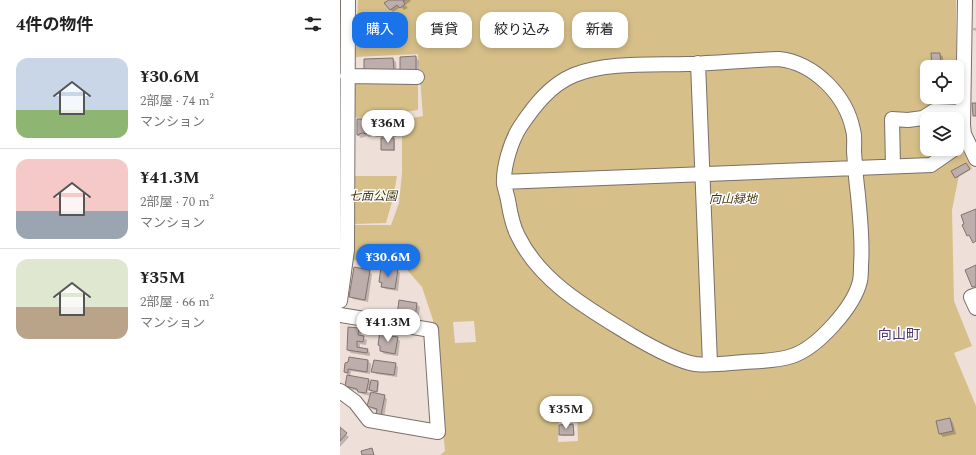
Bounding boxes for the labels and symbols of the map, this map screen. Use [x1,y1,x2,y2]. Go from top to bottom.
pin: ¥36M [364,110,412,144]
park label: 七面公園 [349,187,399,206]
park label: 向山緑地 [709,190,759,209]
pin: ¥30.6M [355,244,421,278]
pin: ¥41.3M [355,309,421,343]
district label: 向山町 [878,324,920,345]
pin: ¥35M [542,396,590,430]

